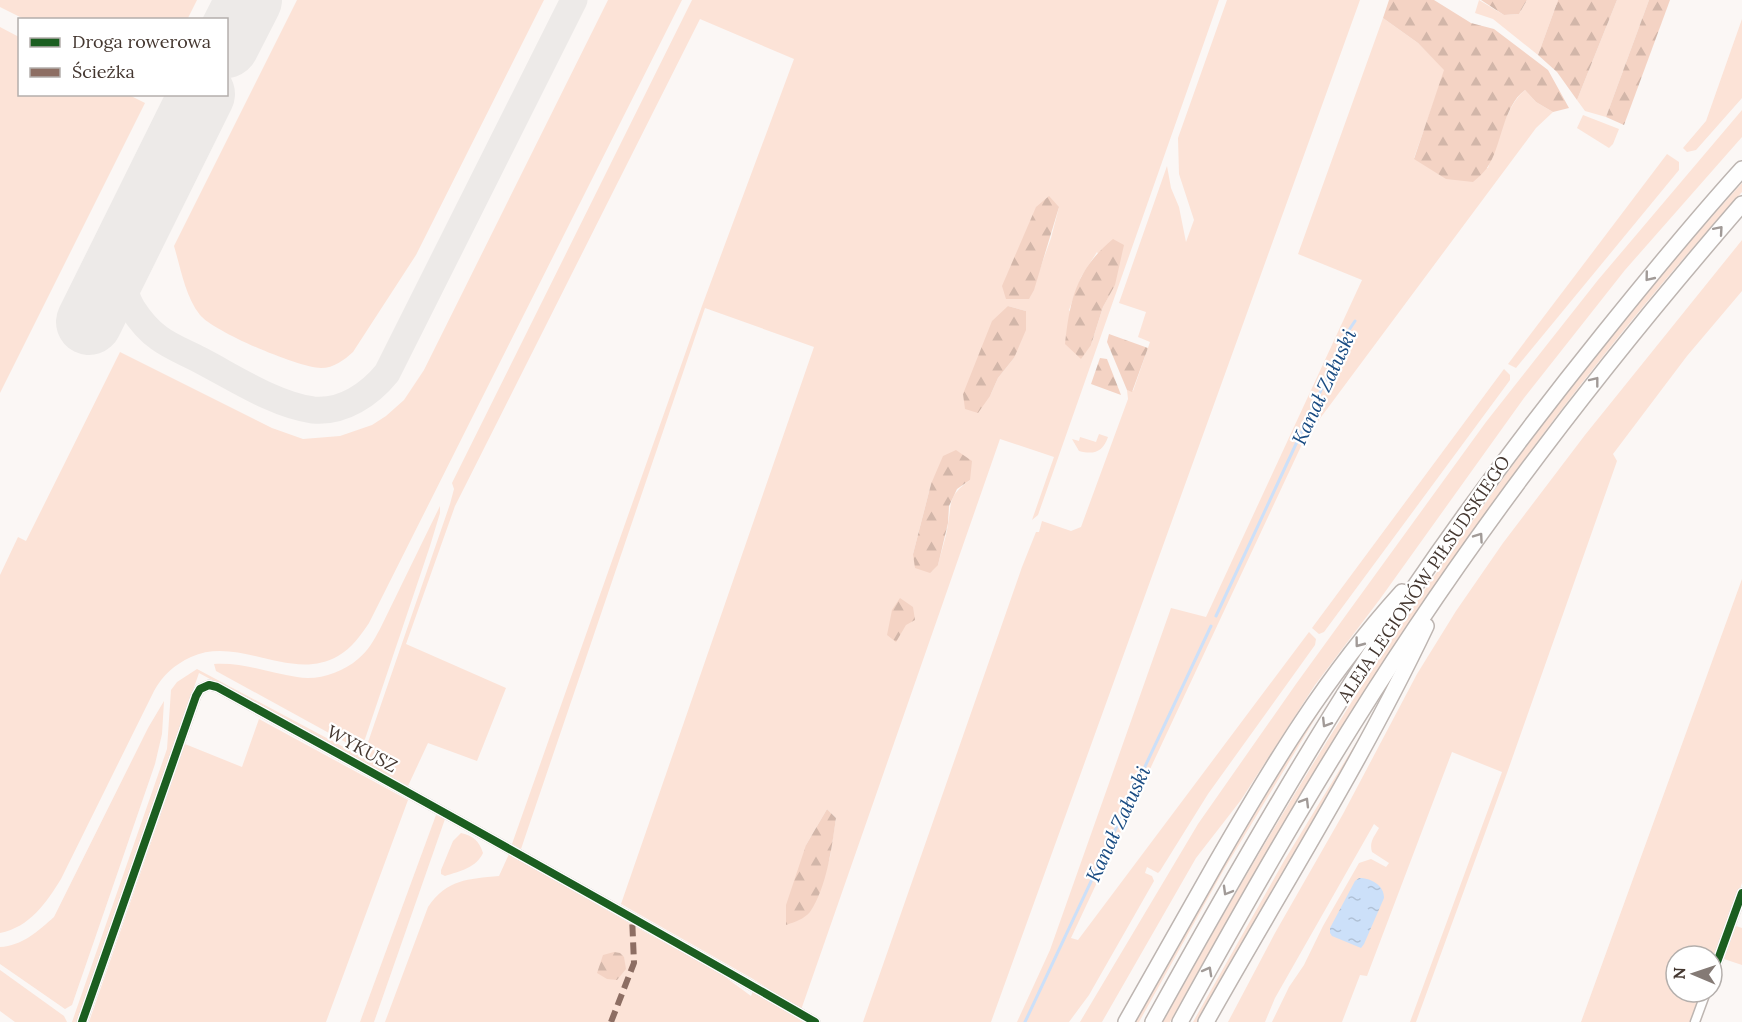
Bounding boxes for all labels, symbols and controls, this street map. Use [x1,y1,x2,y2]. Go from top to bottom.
legend [18,18,228,96]
text: Droga rowerowa [72,30,211,53]
text: Ścieżka [72,60,135,83]
one-way arrow [1712,227,1723,237]
one-way arrow [1645,270,1656,281]
water label: Kanał Załuski [1286,324,1361,449]
one-way arrow [1587,376,1598,387]
street label: ALEJA LEGIONÓW PIŁSUDSKIEGO [1332,451,1515,707]
one-way arrow [1472,533,1483,544]
one-way arrow [1355,636,1366,647]
one-way arrow [1323,717,1334,728]
street label: WYKUSZ [323,720,402,777]
water label: Kanał Załuski [1080,761,1155,886]
one-way arrow [1298,798,1310,808]
one-way arrow [1223,885,1234,895]
north arrow [1664,944,1724,1004]
one-way arrow [1201,967,1212,977]
text: N [1669,967,1689,980]

